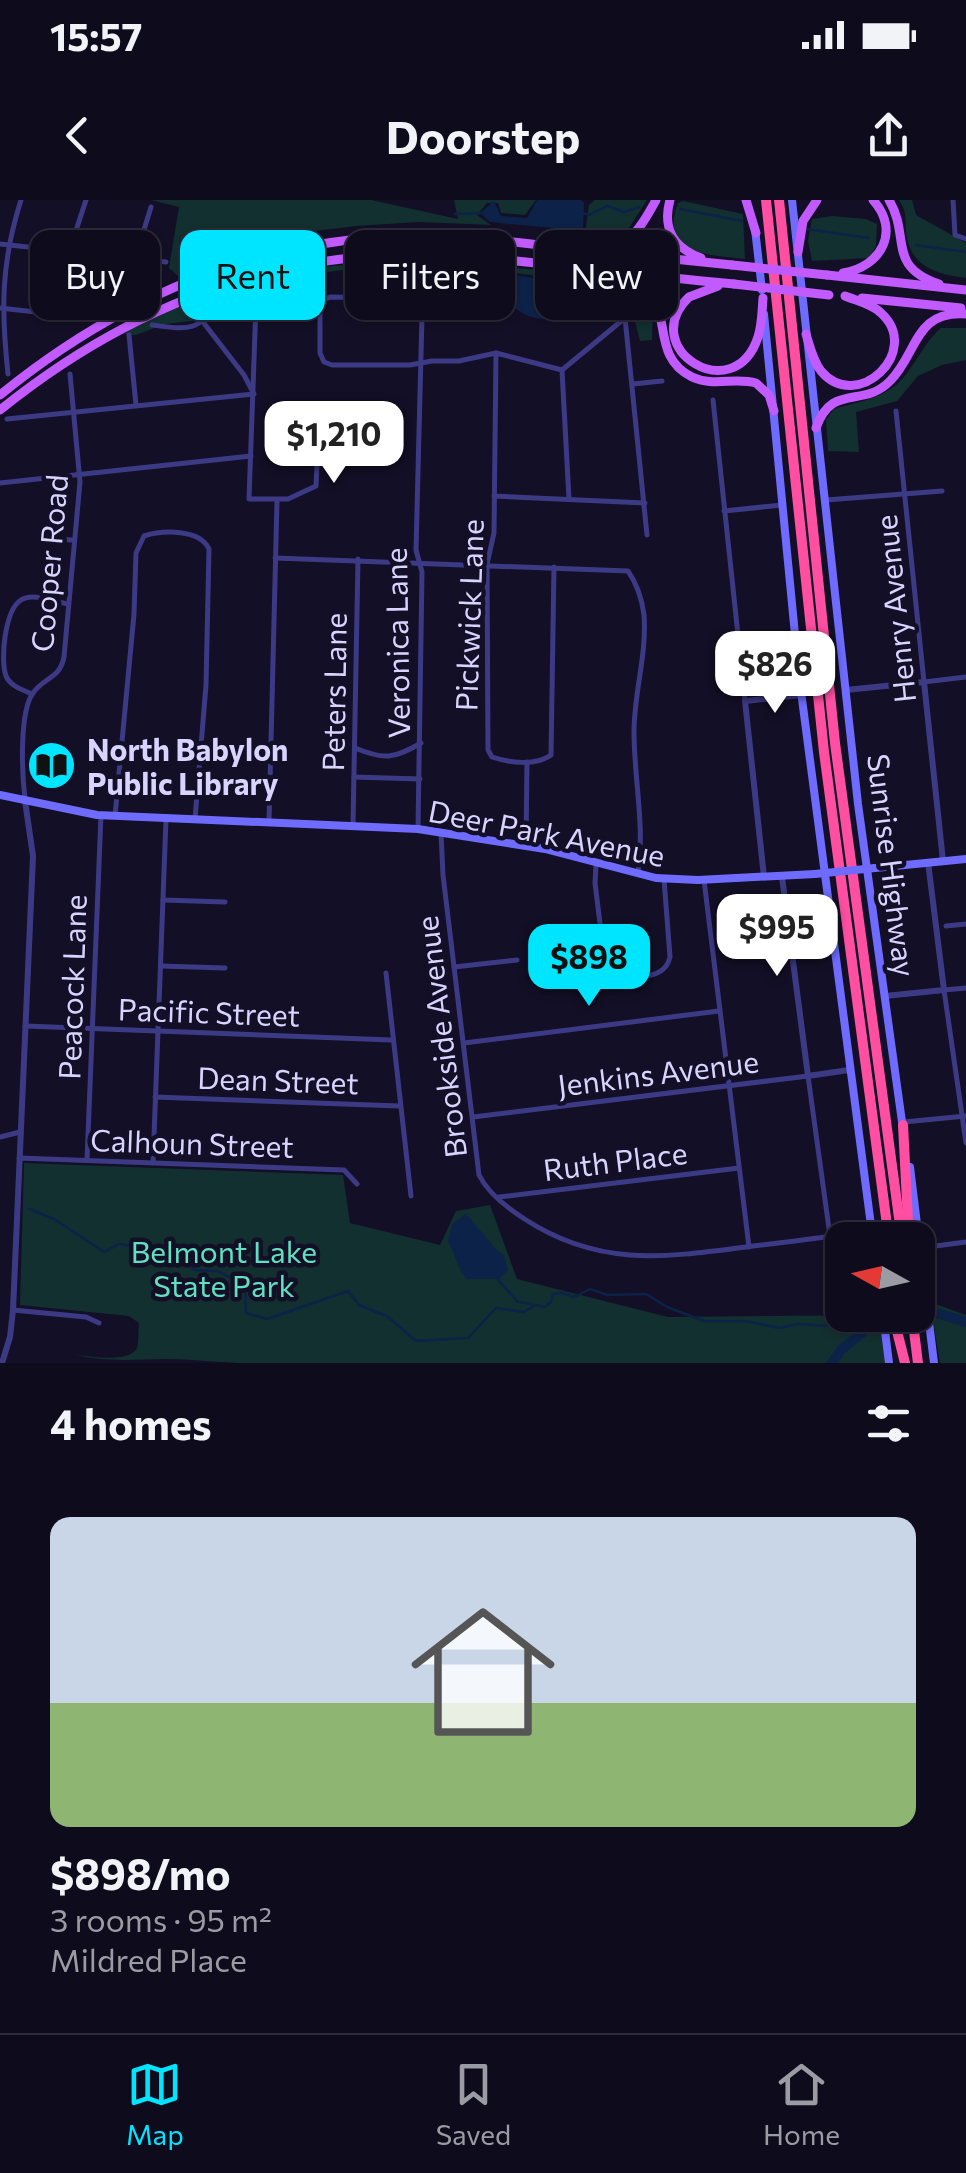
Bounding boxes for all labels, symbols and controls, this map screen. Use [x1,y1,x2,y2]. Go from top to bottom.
text: 15:57 [50,12,142,59]
icon: back [50,108,105,163]
text: Doorstep [386,108,580,163]
icon: share [861,108,916,163]
chip: Buy [30,230,160,320]
chip: Rent [180,230,325,320]
chip: Filters [345,230,515,320]
chip: New [535,230,678,320]
pin: $1,210 [253,401,415,486]
text: $1,210 [287,413,381,453]
street label: Cooper Road [22,473,74,653]
street label: Henry Avenue [866,513,922,705]
street label: Pickwick Lane [446,518,490,712]
street label: Veronica Lane [376,547,416,739]
street label: Peters Lane [313,612,353,772]
pin: $826 [716,631,834,716]
text: $826 [737,643,813,683]
place label: North Babylon Public Library [87,730,288,801]
library icon: North Babylon Public Library [26,739,78,791]
street label: Sunrise Highway [861,751,925,979]
street label: Deer Park Avenue [426,791,668,873]
street label: Peacock Lane [49,894,93,1080]
pin: $995 [718,894,836,979]
text: $995 [739,906,815,946]
street label: Brookside Avenue [407,914,473,1160]
pin: $898 [530,924,648,1009]
text: $898 [550,936,628,976]
street label: Pacific Street [117,989,301,1033]
street label: Jenkins Avenue [555,1041,761,1103]
street label: Dean Street [197,1058,359,1100]
street label: Calhoun Street [90,1120,294,1164]
street label: Ruth Place [541,1133,689,1187]
north arrow [825,1222,935,1332]
map controls [825,1222,935,1332]
park label: Belmont Lake State Park [131,1232,317,1303]
icon: filters [861,1396,916,1451]
text: 4 homes [50,1397,212,1449]
icon: home [393,1582,573,1762]
text: $898/mo [50,1847,231,1899]
text: 3 rooms · 95 m² [50,1899,272,1939]
text: Mildred Place [50,1939,247,1979]
tab: Map [126,2057,184,2151]
tab: Saved [436,2057,511,2151]
tab: Home [763,2057,840,2151]

